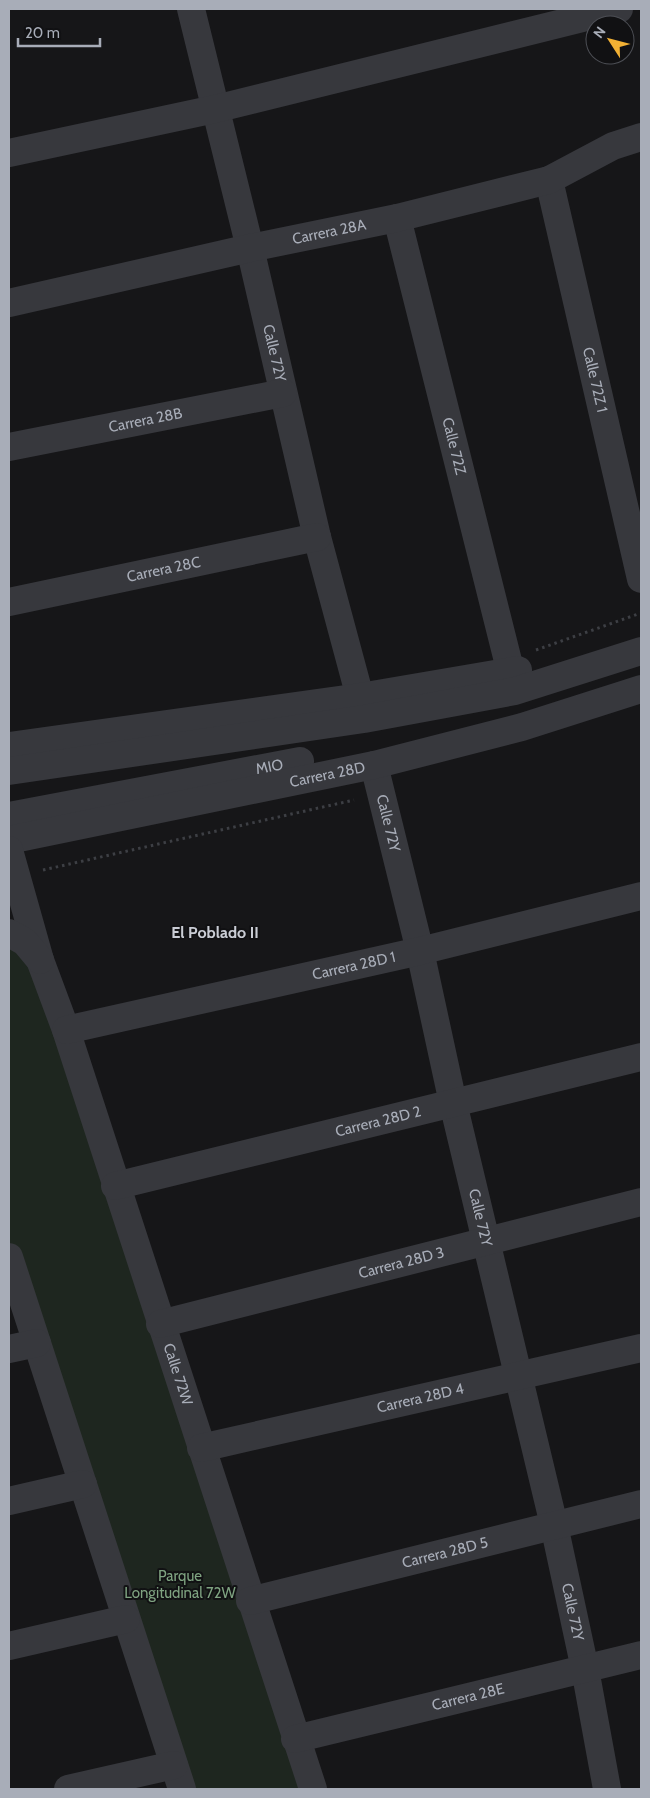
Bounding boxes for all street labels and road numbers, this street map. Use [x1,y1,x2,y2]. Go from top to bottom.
street label: Carrera 28A [291,215,368,248]
street label: Calle 72Y [259,323,290,384]
street label: Calle 72Z 1 [579,345,611,414]
street label: Carrera 28B [107,404,184,436]
street label: Calle 72Z [438,416,470,477]
street label: Carrera 28C [125,553,202,586]
street label: MIO [254,755,285,778]
street label: Carrera 28D [288,758,367,791]
street label: Calle 72Y [373,793,404,854]
street label: Carrera 28D 1 [311,948,397,984]
street label: Carrera 28D 2 [333,1102,423,1141]
street label: Calle 72Y [465,1187,496,1249]
street label: Carrera 28D 3 [356,1243,446,1282]
street label: Calle 72W [160,1341,197,1408]
street label: Carrera 28D 4 [375,1379,466,1417]
street label: Carrera 28D 5 [400,1533,490,1572]
street label: Calle 72Y [558,1581,588,1643]
street label: Carrera 28E [430,1680,506,1714]

